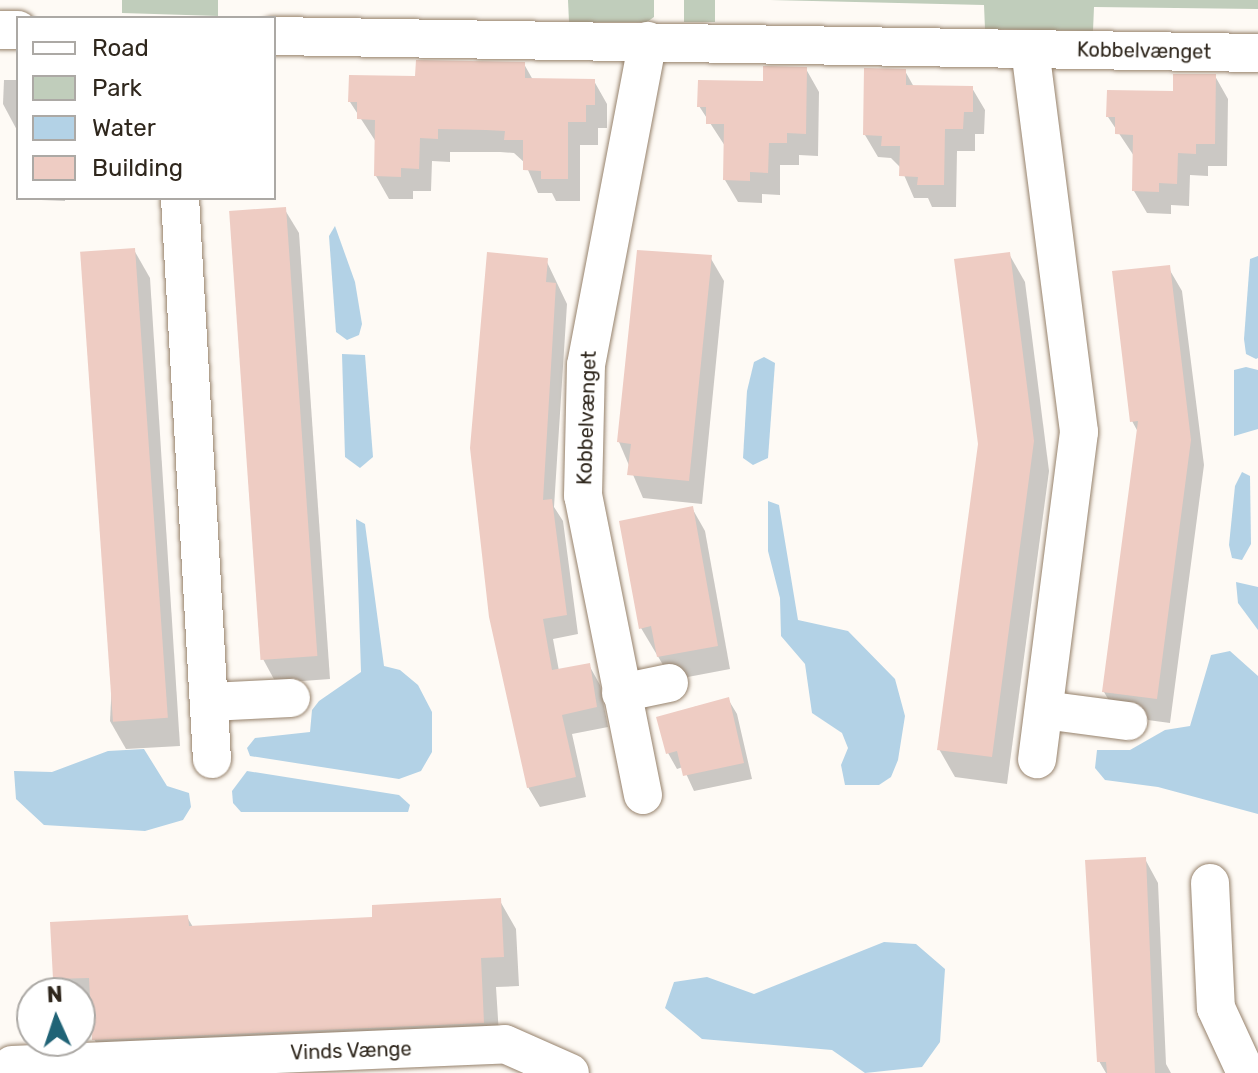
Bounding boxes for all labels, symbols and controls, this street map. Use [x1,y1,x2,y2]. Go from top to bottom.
legend [16,16,276,200]
text: Road [92,34,149,62]
street label: Kobbelvænget [1077,38,1211,64]
text: Park [92,74,142,102]
text: Water [92,114,156,142]
text: Building [92,154,183,182]
street label: Kobbelvænget [573,350,601,486]
north arrow [16,977,96,1057]
text: N [46,981,63,1008]
street label: Vinds Vænge [290,1037,412,1065]

